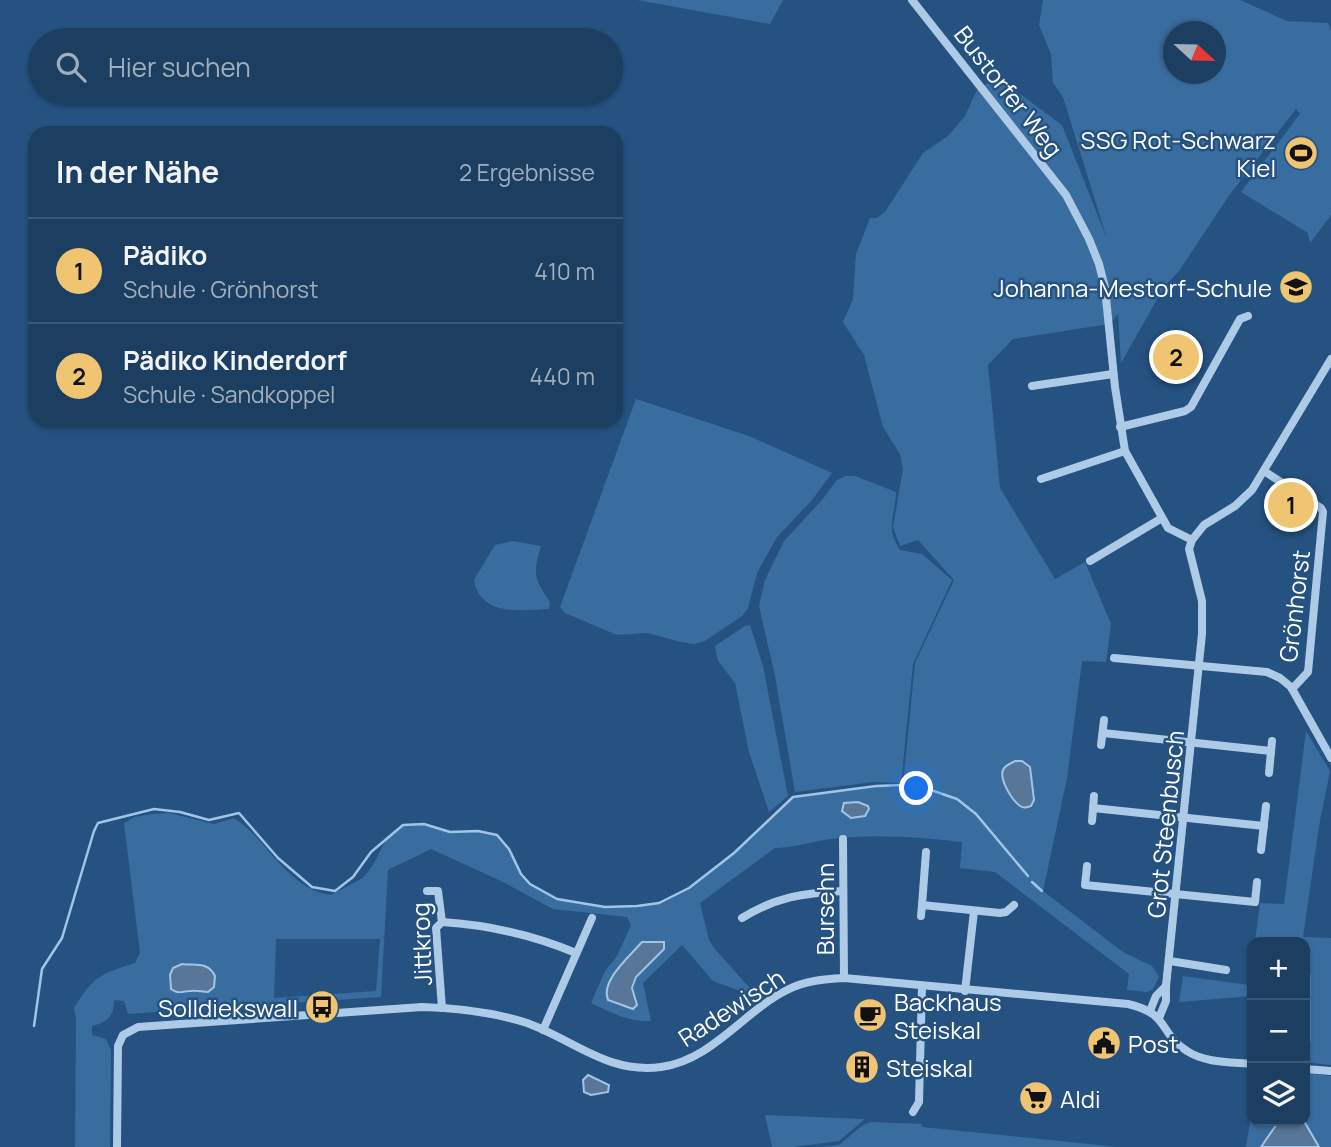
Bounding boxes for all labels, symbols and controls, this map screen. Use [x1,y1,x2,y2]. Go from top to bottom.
street label: Bustorfer Weg [947,18,1071,164]
north arrow [1163,21,1226,84]
search box [28,28,623,105]
icon: search [52,48,90,86]
text: Hier suchen [108,49,251,85]
place label: SSG Rot-Schwarz Kiel [1081,123,1276,184]
sports icon: SSG Rot-Schwarz Kiel [1282,134,1320,172]
text: In der Nähe [56,151,219,192]
text: 2 Ergebnisse [459,156,595,188]
text: Pädiko [123,237,207,273]
text: 1 [74,255,84,287]
text: 410 m [534,255,595,287]
school or university icon: Johanna-Mestorf-Schule [1277,268,1315,306]
place label: Johanna-Mestorf-Schule [994,271,1272,304]
text: Schule · Grönhorst [123,273,318,305]
pin: 2 [1153,331,1199,383]
text: Pädiko Kinderdorf [123,342,347,378]
text: 2 [72,360,86,392]
text: 440 m [530,360,595,392]
text: Schule · Sandkoppel [123,378,335,410]
pin: 1 [1268,479,1314,531]
street label: Grönhorst [1271,548,1317,664]
street label: Grot Steenbusch [1139,729,1191,919]
your location [899,771,933,805]
street label: Bursehn [808,863,841,955]
street label: Jittkrog [403,902,439,986]
map controls [1247,937,1310,1126]
button: + [1247,937,1310,1000]
street label: Radewisch [672,960,790,1054]
place label: Backhaus Steiskal [894,985,1002,1046]
bus stop icon: Solldiekswall [303,988,341,1026]
place label: Solldiekswall [158,991,298,1024]
cafe icon: Backhaus Steiskal [851,996,889,1034]
button: − [1247,1000,1310,1063]
public building icon: Post [1085,1024,1123,1062]
place label: Post [1128,1027,1179,1060]
building icon: Steiskal [843,1048,881,1086]
place label: Steiskal [886,1051,973,1084]
button: layers [1247,1063,1310,1126]
supermarket icon: Aldi [1017,1079,1055,1117]
place label: Aldi [1060,1082,1101,1115]

